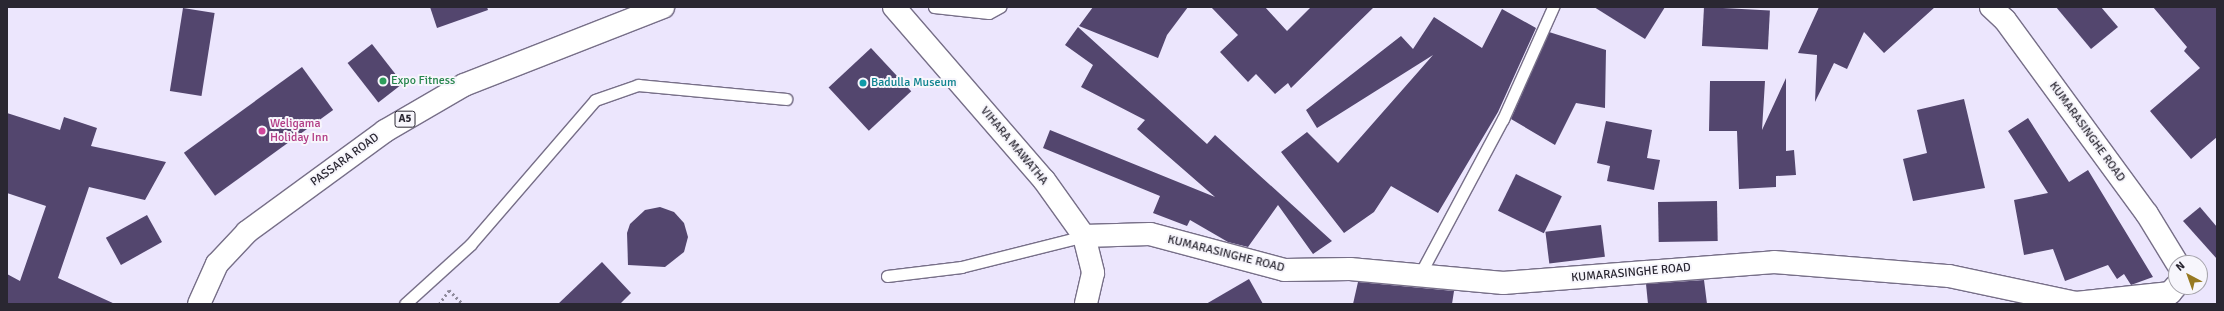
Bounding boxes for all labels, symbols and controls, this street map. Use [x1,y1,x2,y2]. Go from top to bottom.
place label: Expo Fitness [391,74,455,88]
marker: Expo Fitness [378,76,388,86]
place label: Badulla Museum [871,76,957,90]
marker: Badulla Museum [858,78,868,88]
street label: KUMARASINGHE ROAD [2046,79,2128,185]
street label: VIHARA MAWATHA [977,104,1051,188]
road number: A5 [394,110,416,128]
place label: Weligama Holiday Inn [270,117,328,145]
marker: Weligama Holiday Inn [257,126,267,136]
street label: PASSARA ROAD [308,130,382,190]
street label: KUMARASINGHE ROAD [1166,232,1286,276]
north arrow [2168,255,2208,295]
text: N [2173,259,2188,274]
street label: KUMARASINGHE ROAD [1571,261,1691,285]

